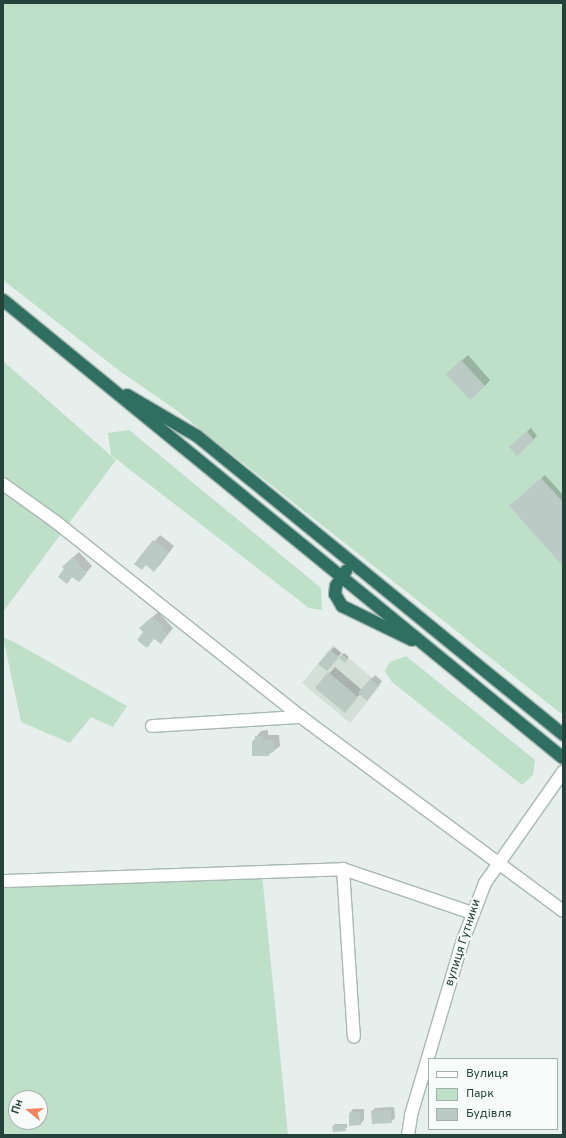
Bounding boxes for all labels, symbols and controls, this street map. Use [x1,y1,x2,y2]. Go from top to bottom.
street label: вулиця Гутники [443,898,485,988]
legend [428,1058,558,1130]
text: Вулиця [466,1066,508,1082]
text: Парк [466,1086,494,1102]
north arrow [8,1090,48,1130]
text: Пн [9,1097,26,1116]
text: Будівля [466,1106,512,1122]

